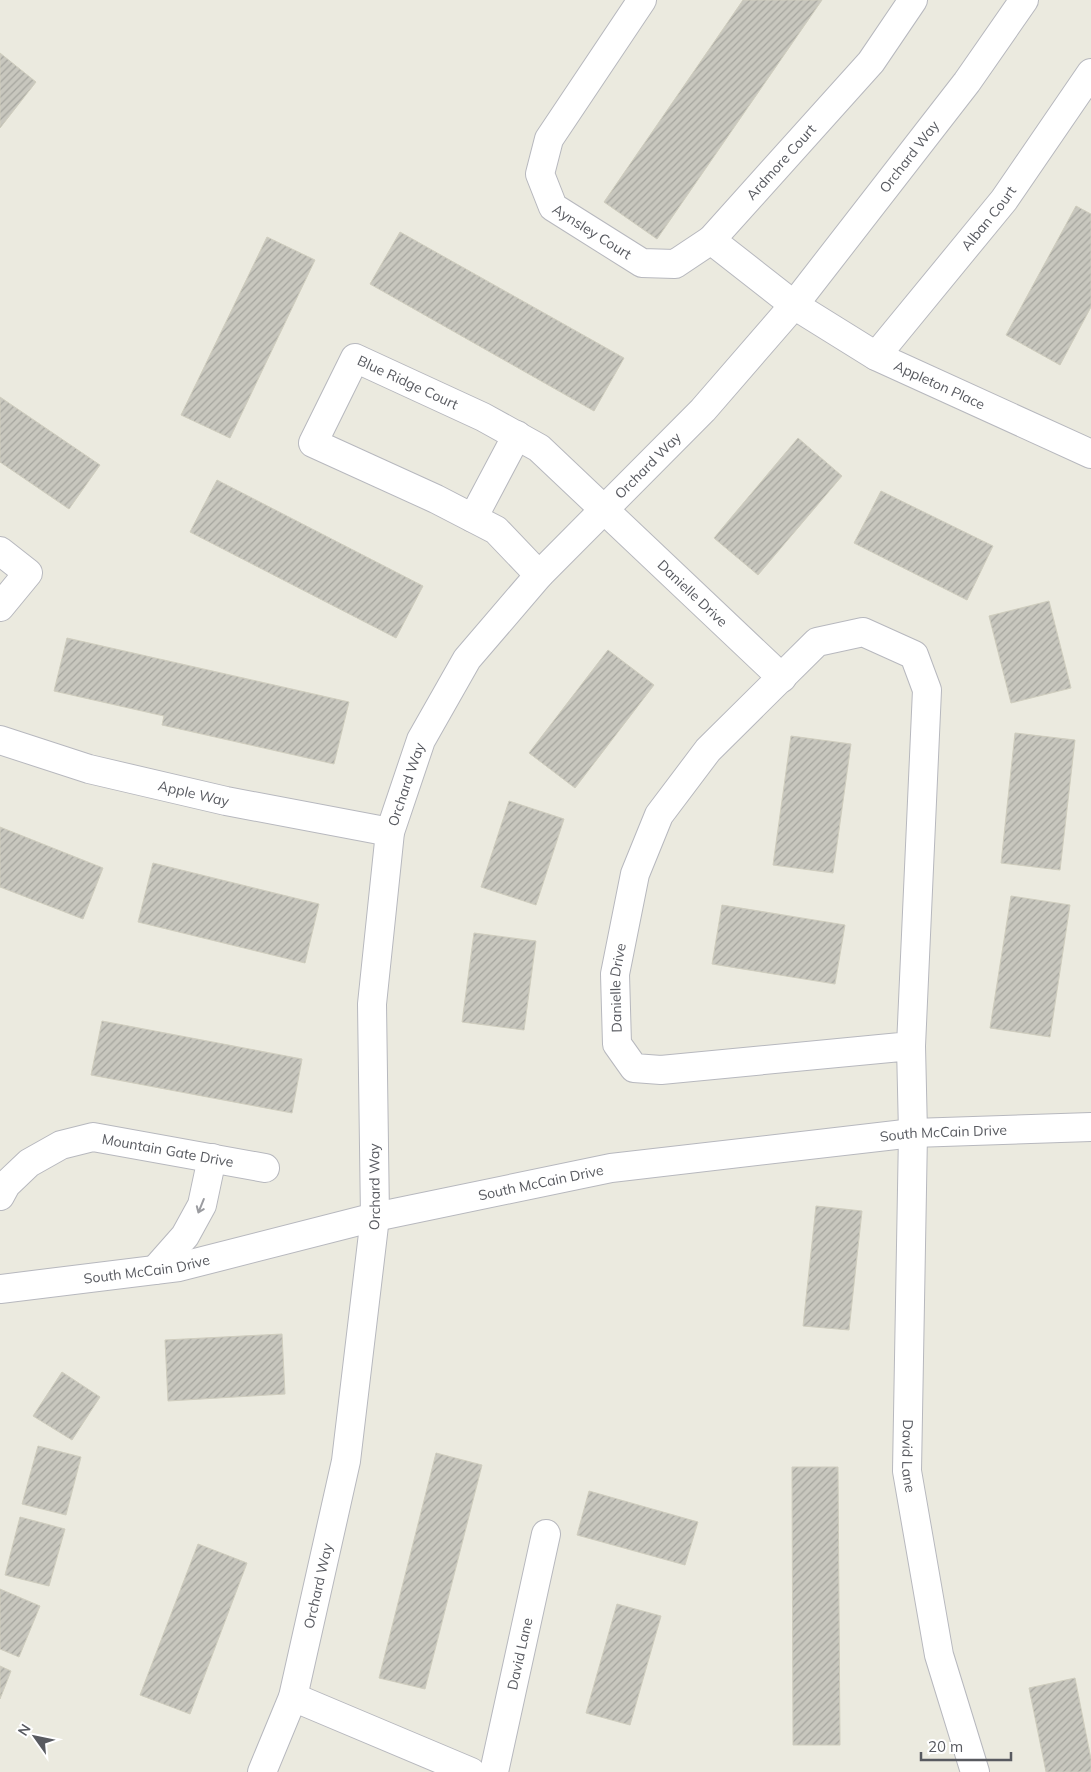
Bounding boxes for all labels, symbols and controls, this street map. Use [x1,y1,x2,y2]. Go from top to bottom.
street label: Orchard Way [875,116,943,196]
street label: Ardmore Court [742,120,820,204]
street label: Alban Court [957,182,1020,254]
street label: Aynsley Court [549,200,635,263]
street label: Blue Ridge Court [355,351,461,413]
street label: Appleton Place [891,356,988,413]
street label: Orchard Way [611,428,685,503]
street label: Danielle Drive [654,556,731,631]
street label: Orchard Way [384,740,429,828]
street label: Apple Way [156,776,231,811]
street label: Danielle Drive [606,942,630,1033]
street label: South McCain Drive [879,1121,1007,1146]
street label: Mountain Gate Drive [100,1130,235,1171]
street label: Orchard Way [365,1143,384,1231]
street label: South McCain Drive [477,1161,605,1204]
one-way arrow [196,1198,205,1213]
street label: South McCain Drive [83,1251,212,1288]
street label: David Lane [898,1419,920,1494]
street label: Orchard Way [300,1541,336,1630]
street label: David Lane [503,1616,536,1692]
north arrow [10,1712,60,1762]
text: N [14,1721,35,1739]
scale bar [921,1730,1011,1762]
text: 20 m [928,1737,963,1756]

